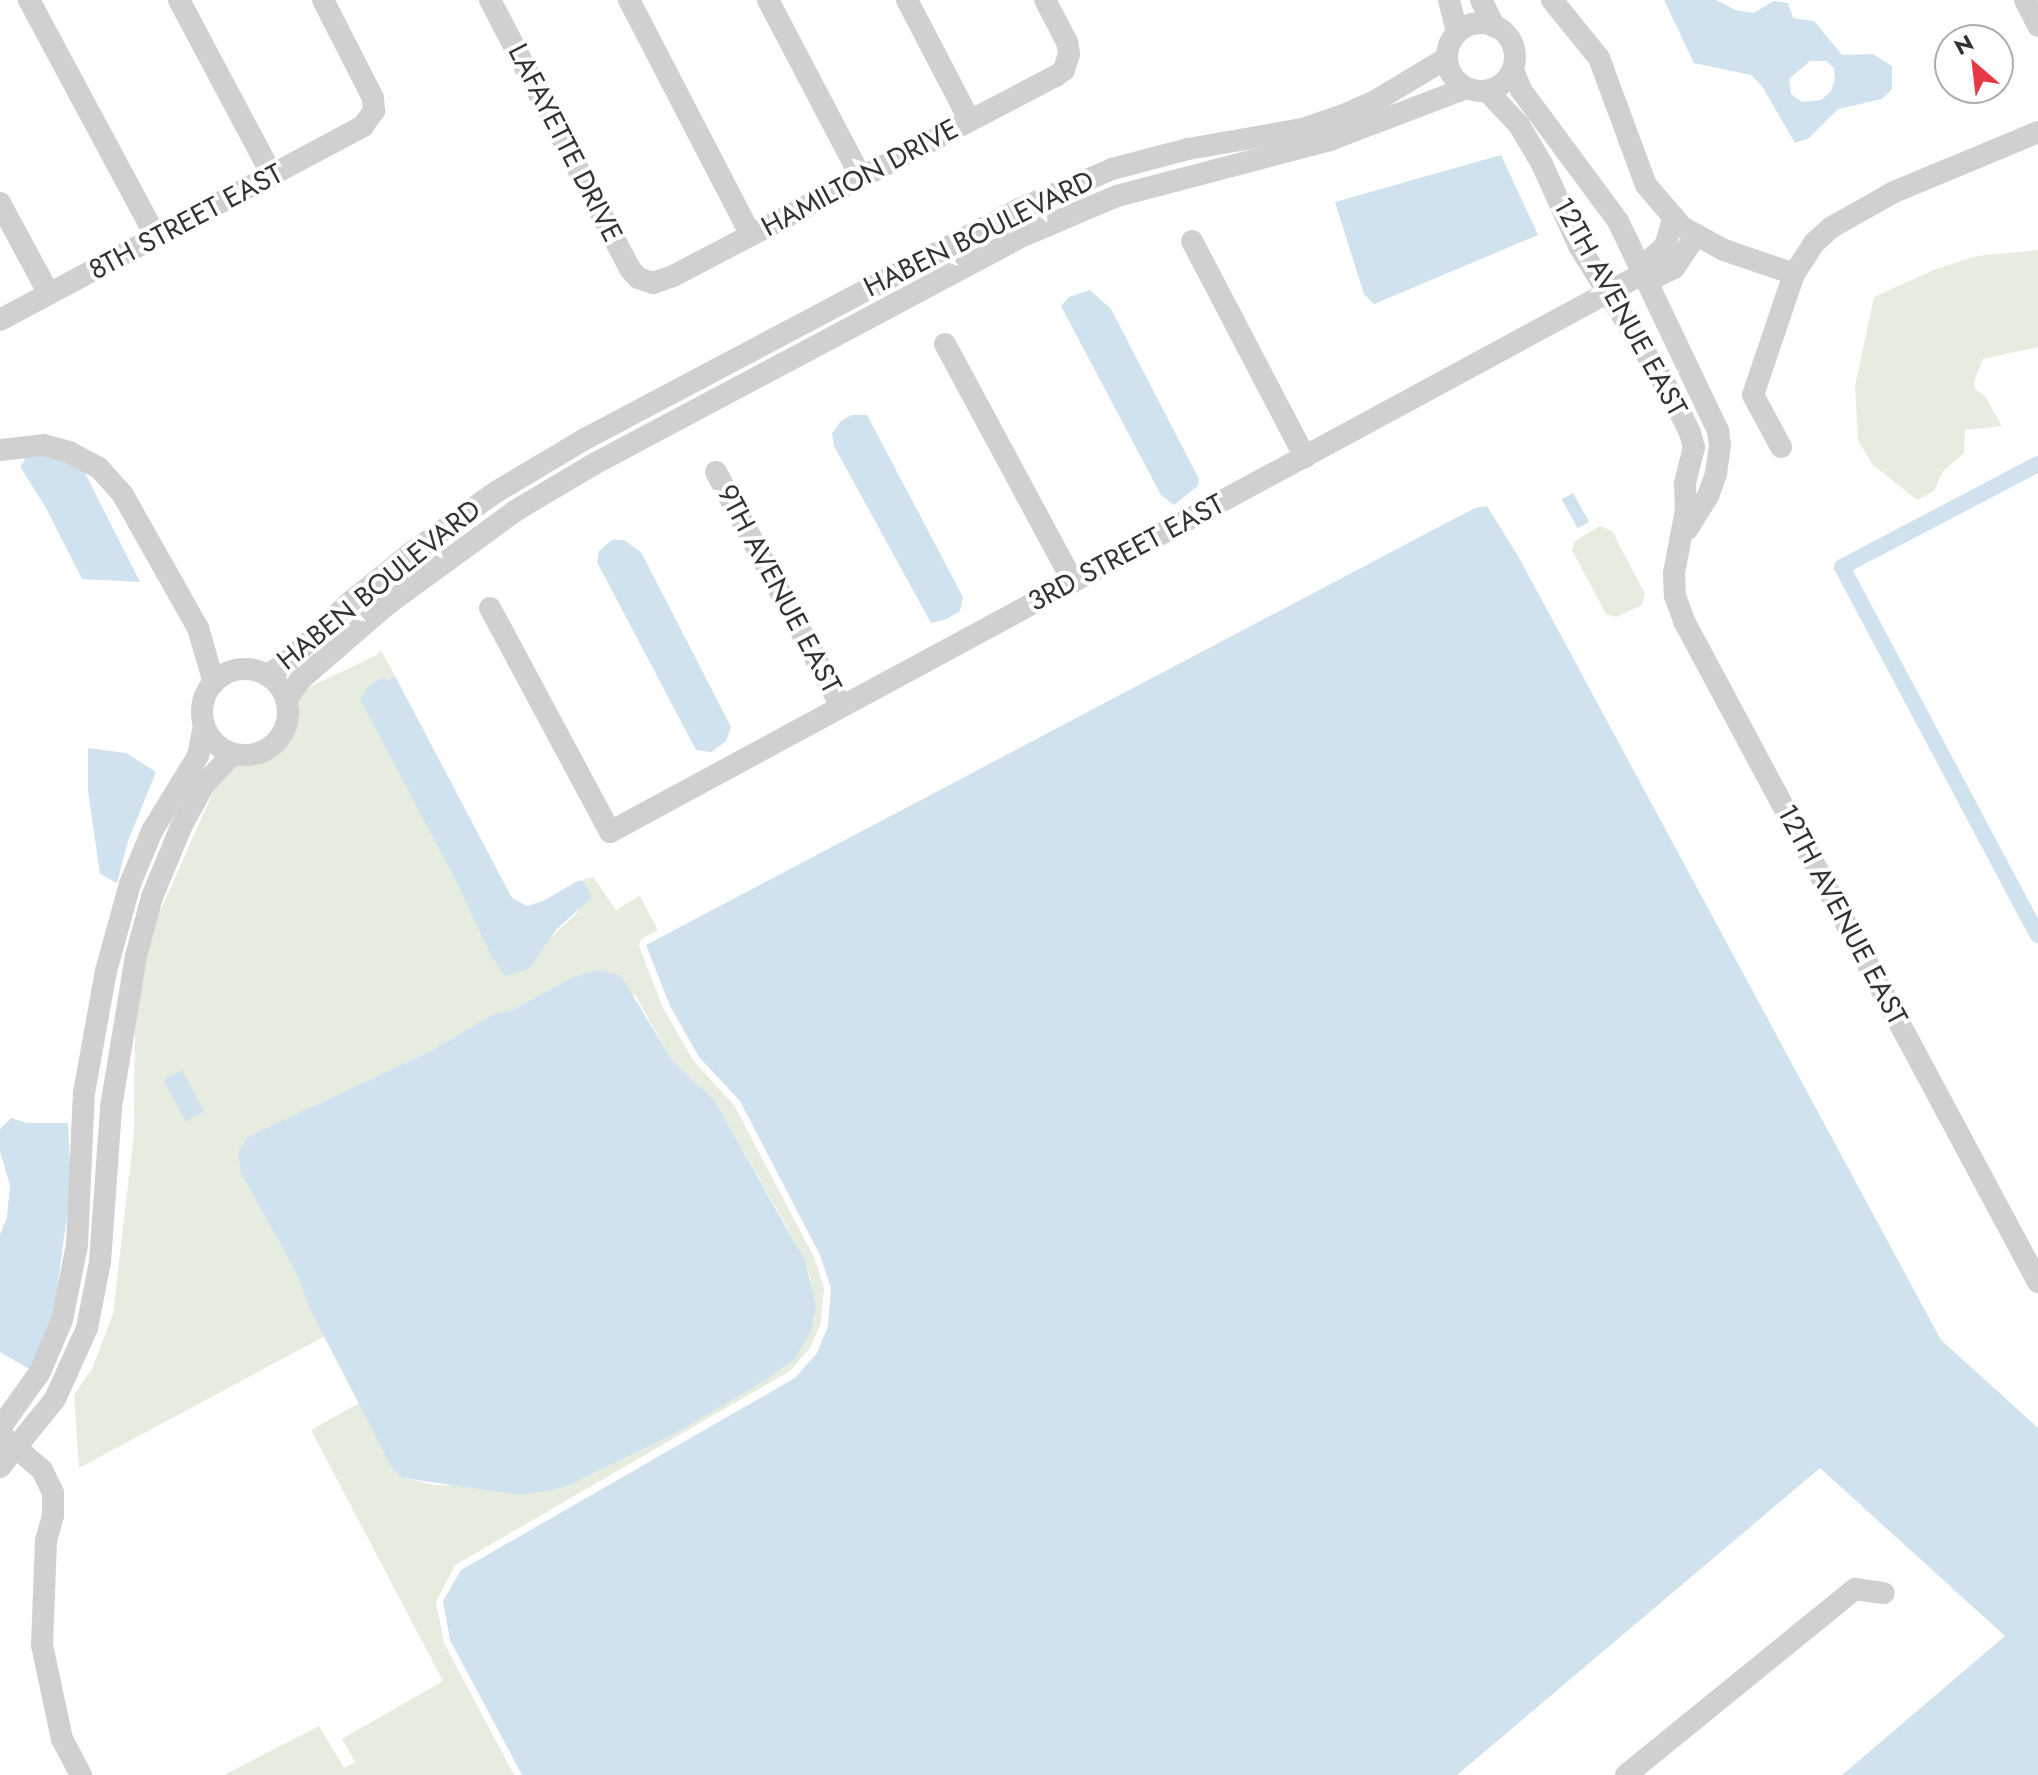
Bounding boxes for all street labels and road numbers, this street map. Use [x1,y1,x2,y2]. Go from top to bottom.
street label: LAFAYETTE DRIVE [501,38,629,248]
street label: HAMILTON DRIVE [756,112,964,244]
street label: 8TH STREET EAST [83,157,289,287]
street label: HABEN BOULEVARD [858,164,1100,304]
street label: 12TH AVENUE EAST [1546,192,1694,422]
street label: 9TH AVENUE EAST [710,479,848,699]
street label: 3RD STREET EAST [1022,487,1230,619]
street label: HABEN BOULEVARD [271,493,487,677]
street label: 12TH AVENUE EAST [1770,799,1914,1031]

